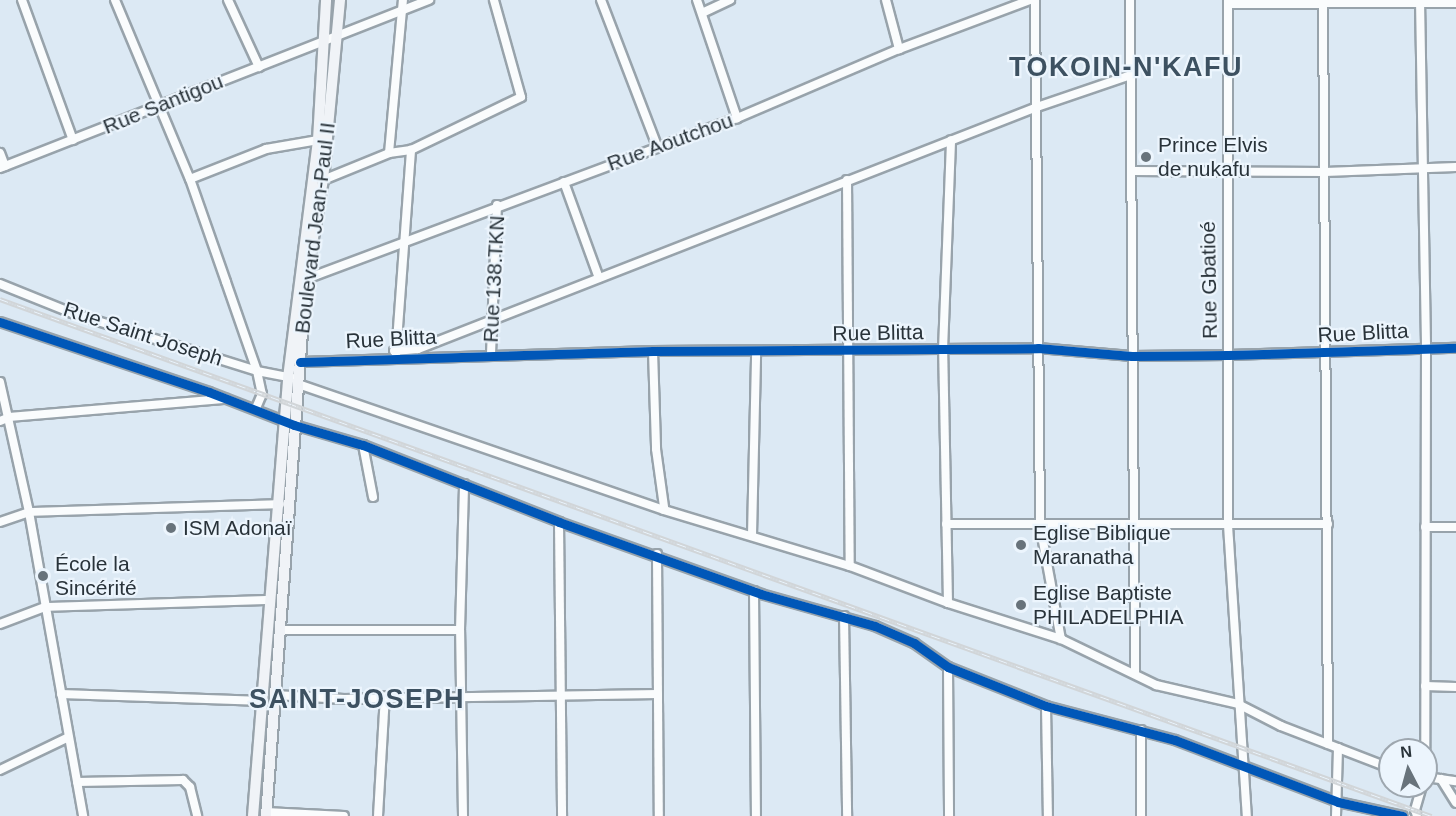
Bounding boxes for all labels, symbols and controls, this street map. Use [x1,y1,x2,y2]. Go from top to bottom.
district label: TOKOIN-N'KAFU [1009,52,1243,84]
street label: Rue Santigou [99,68,227,140]
street label: Rue Aoutchou [603,107,737,177]
street label: Boulevard Jean-Paul II [290,121,340,335]
place label: Prince Elvis de nukafu [1158,132,1268,182]
marker: Prince Elvis de nukafu [1139,150,1153,164]
street label: Rue 138.TKN [478,215,510,343]
street label: Rue Gbatioé [1195,221,1223,339]
street label: Rue Saint Joseph [60,296,226,372]
street label: Rue Blitta [1317,318,1409,348]
street label: Rue Blitta [832,320,924,346]
street label: Rue Blitta [345,324,437,354]
place label: ISM Adonaï [183,515,293,541]
place label: Eglise Biblique Maranatha [1033,520,1171,570]
marker: ISM Adonaï [164,521,178,535]
marker: Eglise Biblique Maranatha [1014,538,1028,552]
place label: École la Sincérité [55,551,137,601]
marker: École la Sincérité [36,569,50,583]
place label: Eglise Baptiste PHILADELPHIA [1033,580,1184,630]
marker: Eglise Baptiste PHILADELPHIA [1014,598,1028,612]
district label: SAINT-JOSEPH [249,684,465,716]
north arrow [1378,738,1438,798]
text: N [1400,743,1413,761]

